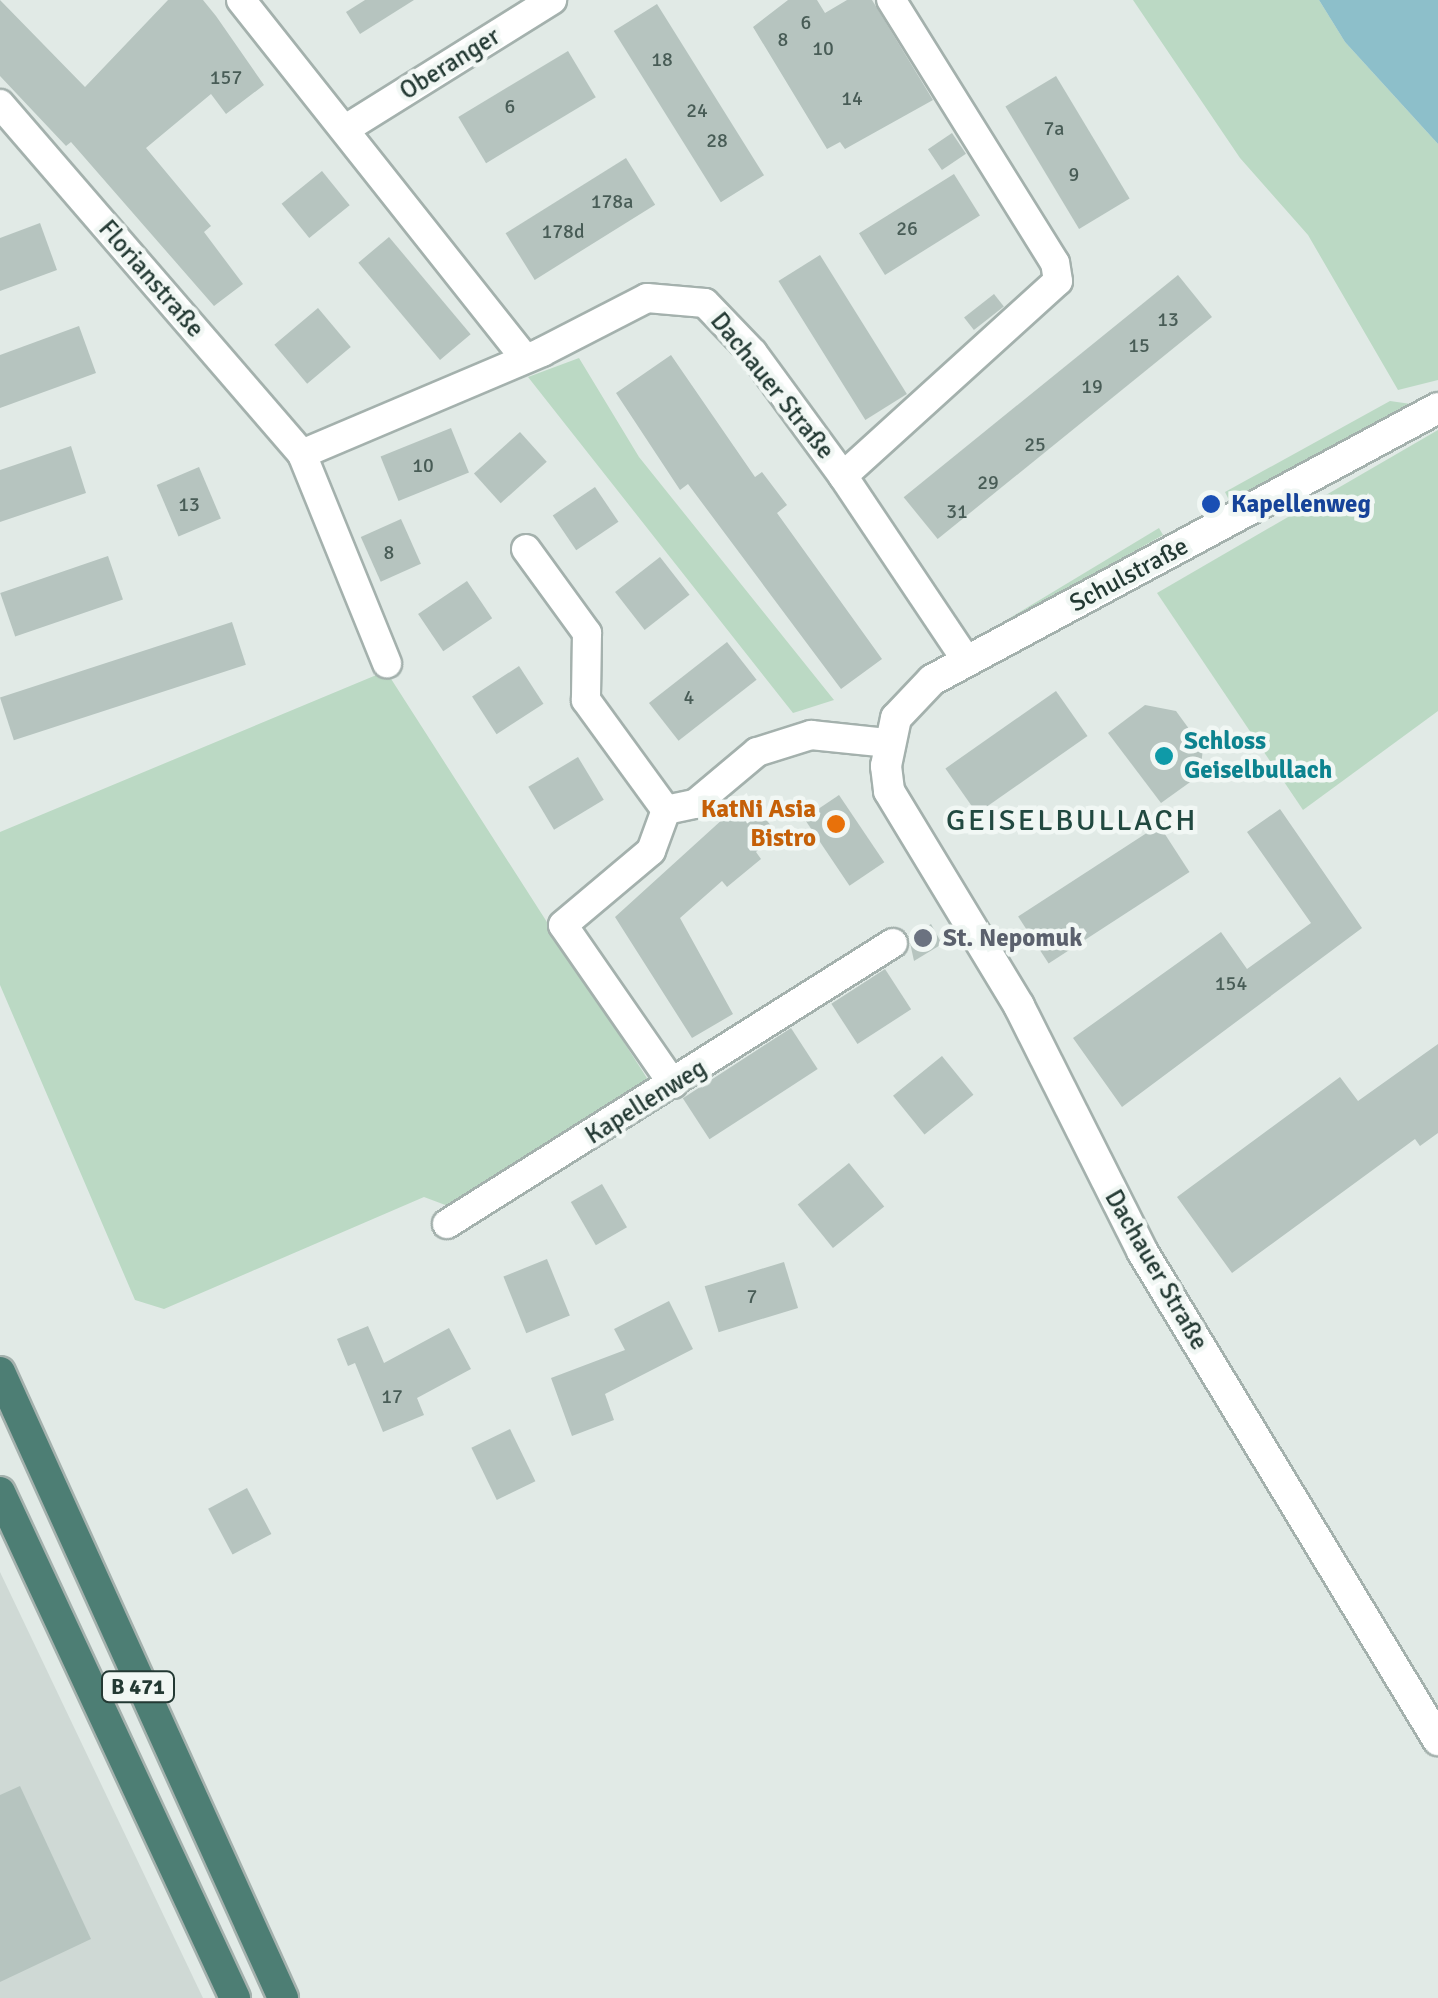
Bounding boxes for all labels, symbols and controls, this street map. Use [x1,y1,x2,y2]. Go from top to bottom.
house number: 6 [801,10,811,34]
street label: Oberanger [394,21,506,107]
house number: 8 [778,27,788,51]
house number: 10 [812,36,834,60]
house number: 18 [651,47,673,71]
house number: 157 [210,65,242,89]
house number: 14 [841,86,863,110]
house number: 6 [505,94,515,118]
house number: 24 [686,98,708,122]
house number: 7a [1044,116,1064,140]
house number: 28 [706,128,728,152]
house number: 9 [1069,162,1079,186]
house number: 178a [591,189,633,213]
street label: Florianstraße [92,214,210,344]
house number: 26 [896,216,918,240]
house number: 178d [542,219,584,243]
street label: Dachauer Straße [704,307,840,465]
house number: 13 [1157,307,1179,331]
house number: 15 [1128,333,1150,357]
house number: 19 [1081,374,1103,398]
house number: 25 [1024,432,1046,456]
house number: 10 [412,453,434,477]
house number: 29 [977,470,999,494]
place label: Kapellenweg [1231,489,1371,519]
house number: 13 [178,492,200,516]
marker: Kapellenweg [1200,493,1222,515]
house number: 31 [946,499,968,523]
street label: Schulstraße [1065,531,1193,619]
house number: 8 [384,540,394,564]
house number: 4 [684,685,694,709]
place label: Schloss Geiselbullach [1184,727,1332,786]
marker: Schloss Geiselbullach [1153,745,1175,767]
place label: KatNi Asia Bistro [701,795,816,854]
district label: GEISELBULLACH [946,803,1198,839]
marker: KatNi Asia Bistro [825,813,847,835]
place label: St. Nepomuk [943,923,1082,953]
marker: St. Nepomuk [912,927,934,949]
house number: 154 [1215,971,1247,995]
street label: Kapellenweg [580,1053,712,1151]
street label: Dachauer Straße [1098,1185,1214,1355]
house number: 7 [747,1284,757,1308]
house number: 17 [381,1384,403,1408]
road number: B 471 [100,1670,176,1704]

